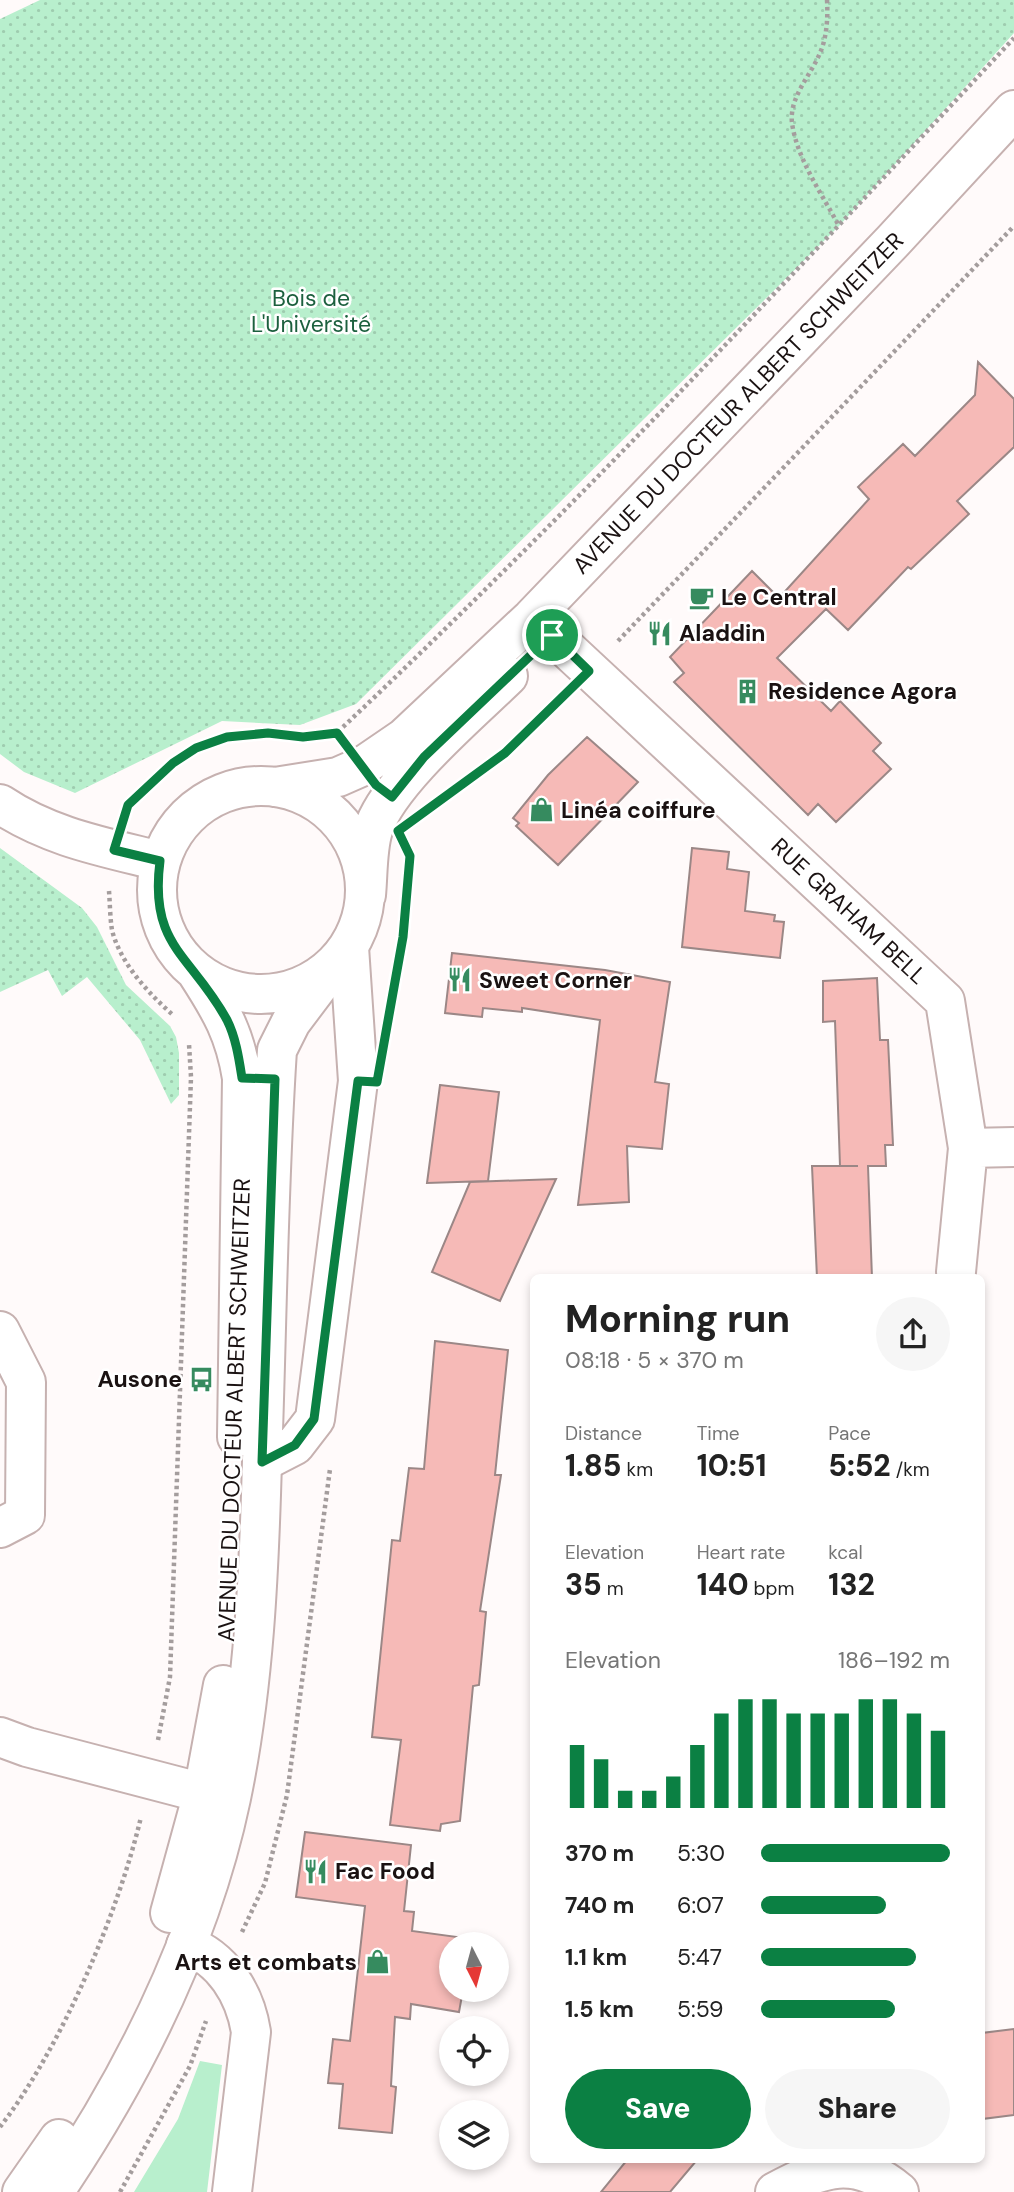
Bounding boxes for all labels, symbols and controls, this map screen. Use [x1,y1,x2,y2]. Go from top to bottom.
street label: AVENUE DU DOCTEUR ALBERT SCHWEITZER [566,226,910,580]
park label: Bois de L'Université [251,283,371,339]
place label: Le Central [721,582,837,612]
cafe icon: Le Central [687,583,715,611]
pin [522,605,582,665]
icon: arrive [533,616,571,654]
place label: Aladdin [679,618,766,648]
restaurant icon: Aladdin [645,619,673,647]
place label: Residence Agora [768,676,957,706]
building icon: Residence Agora [734,677,762,705]
place label: Linéa coiffure [561,795,716,825]
shop icon: Linéa coiffure [527,796,555,824]
street label: RUE GRAHAM BELL [765,831,933,991]
place label: Sweet Corner [479,965,632,995]
restaurant icon: Sweet Corner [445,966,473,994]
street label: AVENUE DU DOCTEUR ALBERT SCHWEITZER [211,1178,257,1642]
text: Morning run [565,1294,790,1344]
button: share [876,1297,950,1371]
text: 08:18 · 5 × 370 m [565,1345,744,1375]
place label: Ausone [97,1364,182,1394]
bus stop icon: Ausone [188,1365,216,1393]
text: Distance [565,1421,642,1446]
text: Time [697,1421,740,1446]
text: Pace [828,1421,871,1446]
text: 1.85 [565,1446,622,1485]
text: 10:51 [697,1446,766,1485]
text: 5:52 [828,1446,891,1485]
text: km [622,1457,653,1482]
text: /km [891,1457,930,1482]
text: Elevation [565,1540,644,1565]
text: Heart rate [697,1540,785,1565]
text: kcal [828,1540,863,1565]
text: 35 [565,1565,602,1604]
text: 140 [697,1565,749,1604]
text: 132 [828,1565,875,1604]
text: m [602,1576,624,1601]
text: bpm [749,1576,794,1601]
text: Elevation [565,1645,661,1675]
text: 186–192 m [838,1645,950,1675]
text: 370 m [565,1838,634,1868]
text: 5:30 [677,1838,725,1868]
place label: Fac Food [335,1856,435,1886]
restaurant icon: Fac Food [301,1857,329,1885]
text: 740 m [565,1890,634,1920]
text: 6:07 [677,1890,724,1920]
north arrow [439,1932,509,2002]
map controls [439,1932,509,2170]
text: 1.1 km [565,1942,627,1972]
text: 5:47 [677,1942,722,1972]
place label: Arts et combats [174,1947,357,1977]
shop icon: Arts et combats [363,1948,391,1976]
text: 1.5 km [565,1994,634,2024]
text: 5:59 [677,1994,723,2024]
button: locate [439,2016,509,2086]
button: Save [565,2069,751,2149]
button: Share [765,2069,950,2149]
button: layers [439,2100,509,2170]

